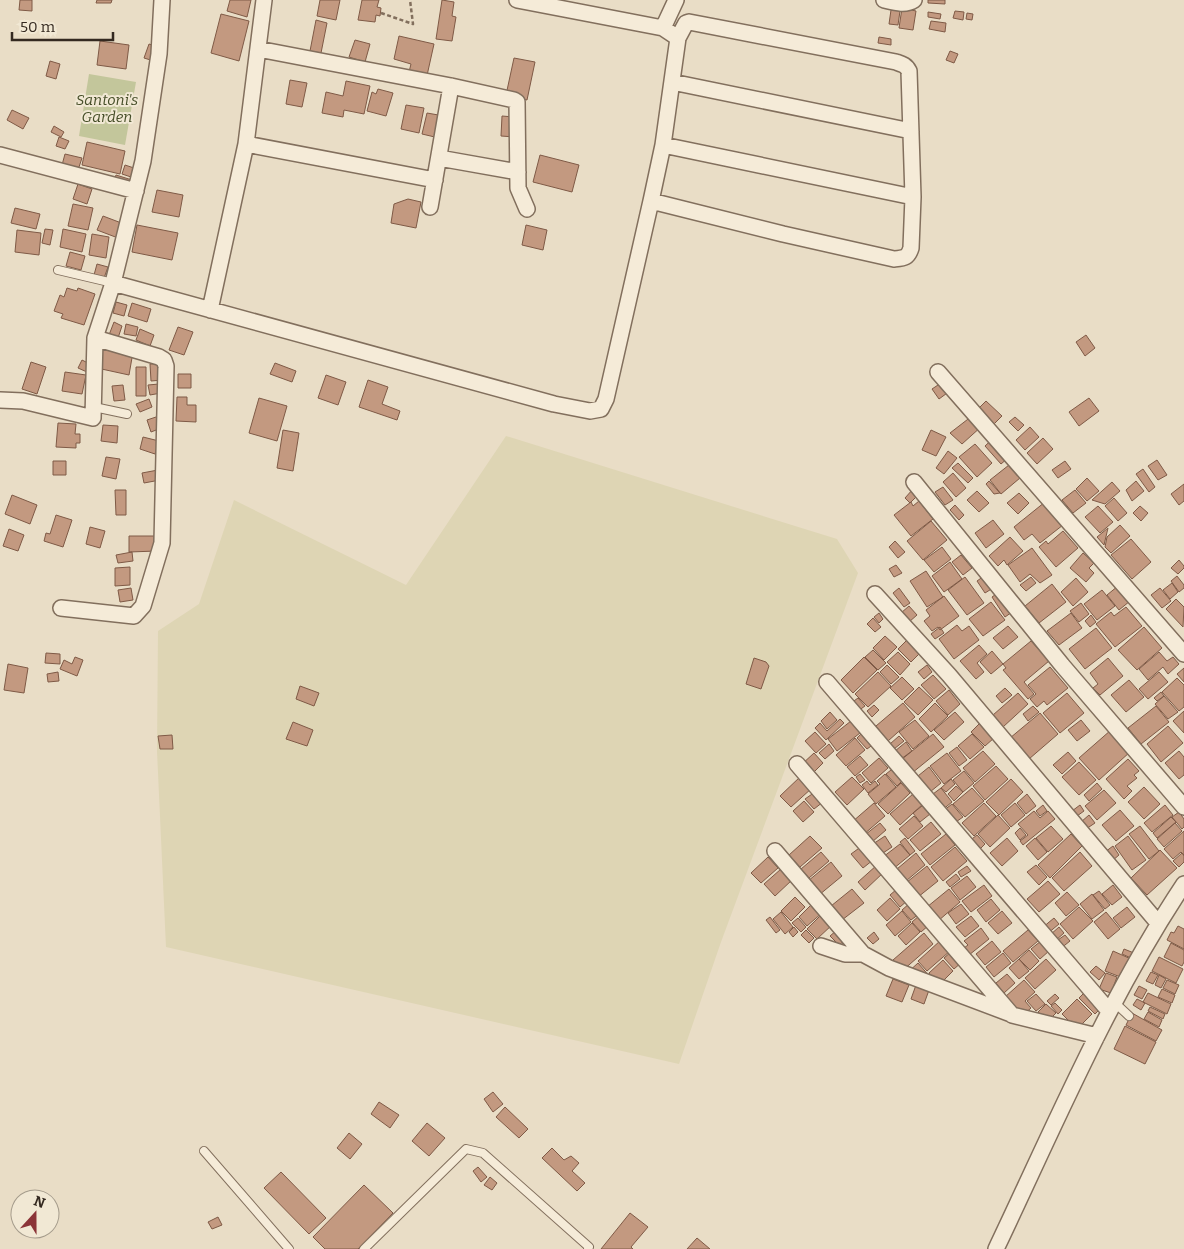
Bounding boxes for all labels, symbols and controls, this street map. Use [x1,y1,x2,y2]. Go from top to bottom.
scale bar [12,10,114,42]
text: 50 m [20,18,56,36]
park label: Santoni's Garden [76,91,138,126]
north arrow [10,1189,60,1239]
text: N [31,1192,48,1212]

